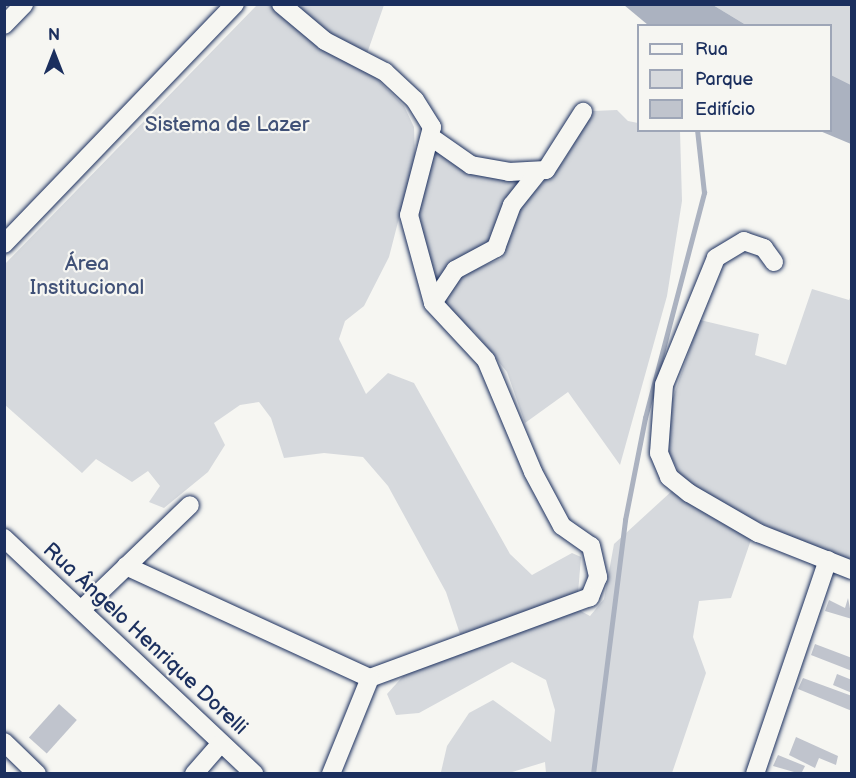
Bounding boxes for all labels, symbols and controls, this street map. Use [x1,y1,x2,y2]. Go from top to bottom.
north arrow [24,24,84,84]
legend [637,24,832,132]
text: N [48,26,60,45]
text: Rua [695,39,728,60]
text: Parque [695,69,753,90]
text: Edifício [695,99,755,120]
park label: Sistema de Lazer [145,112,309,138]
park label: Área Institucional [30,251,144,301]
street label: Rua Ângelo Henrique Dorelli [38,538,252,740]

